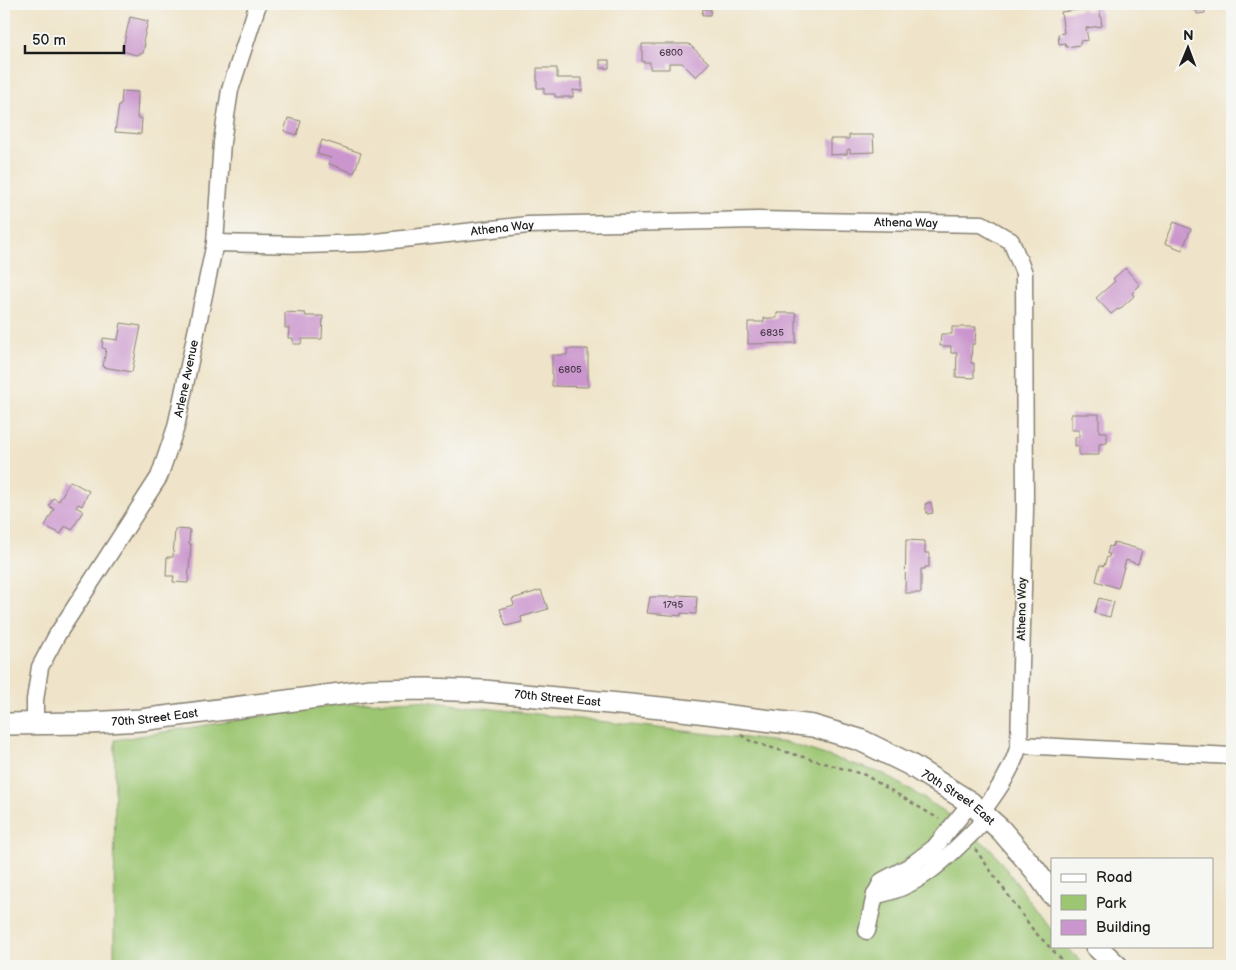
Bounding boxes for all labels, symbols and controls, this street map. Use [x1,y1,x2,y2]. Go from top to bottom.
scale bar [25,22,124,54]
north arrow [1164,22,1214,72]
text: N [1183,27,1194,44]
text: 50 m [32,31,66,50]
house number: 6800 [659,47,683,59]
street label: Athena Way [874,215,938,231]
street label: Athena Way [470,217,534,239]
house number: 6835 [760,327,784,339]
street label: Arlene Avenue [171,338,202,419]
house number: 6805 [558,364,582,376]
street label: Athena Way [1014,577,1030,641]
house number: 1795 [663,599,683,611]
street label: 70th Street East [514,686,602,710]
street label: 70th Street East [111,705,199,729]
street label: 70th Street East [919,766,998,829]
legend [1051,858,1214,948]
text: Road [1096,868,1132,887]
text: Park [1096,894,1127,913]
text: Building [1096,918,1151,937]

